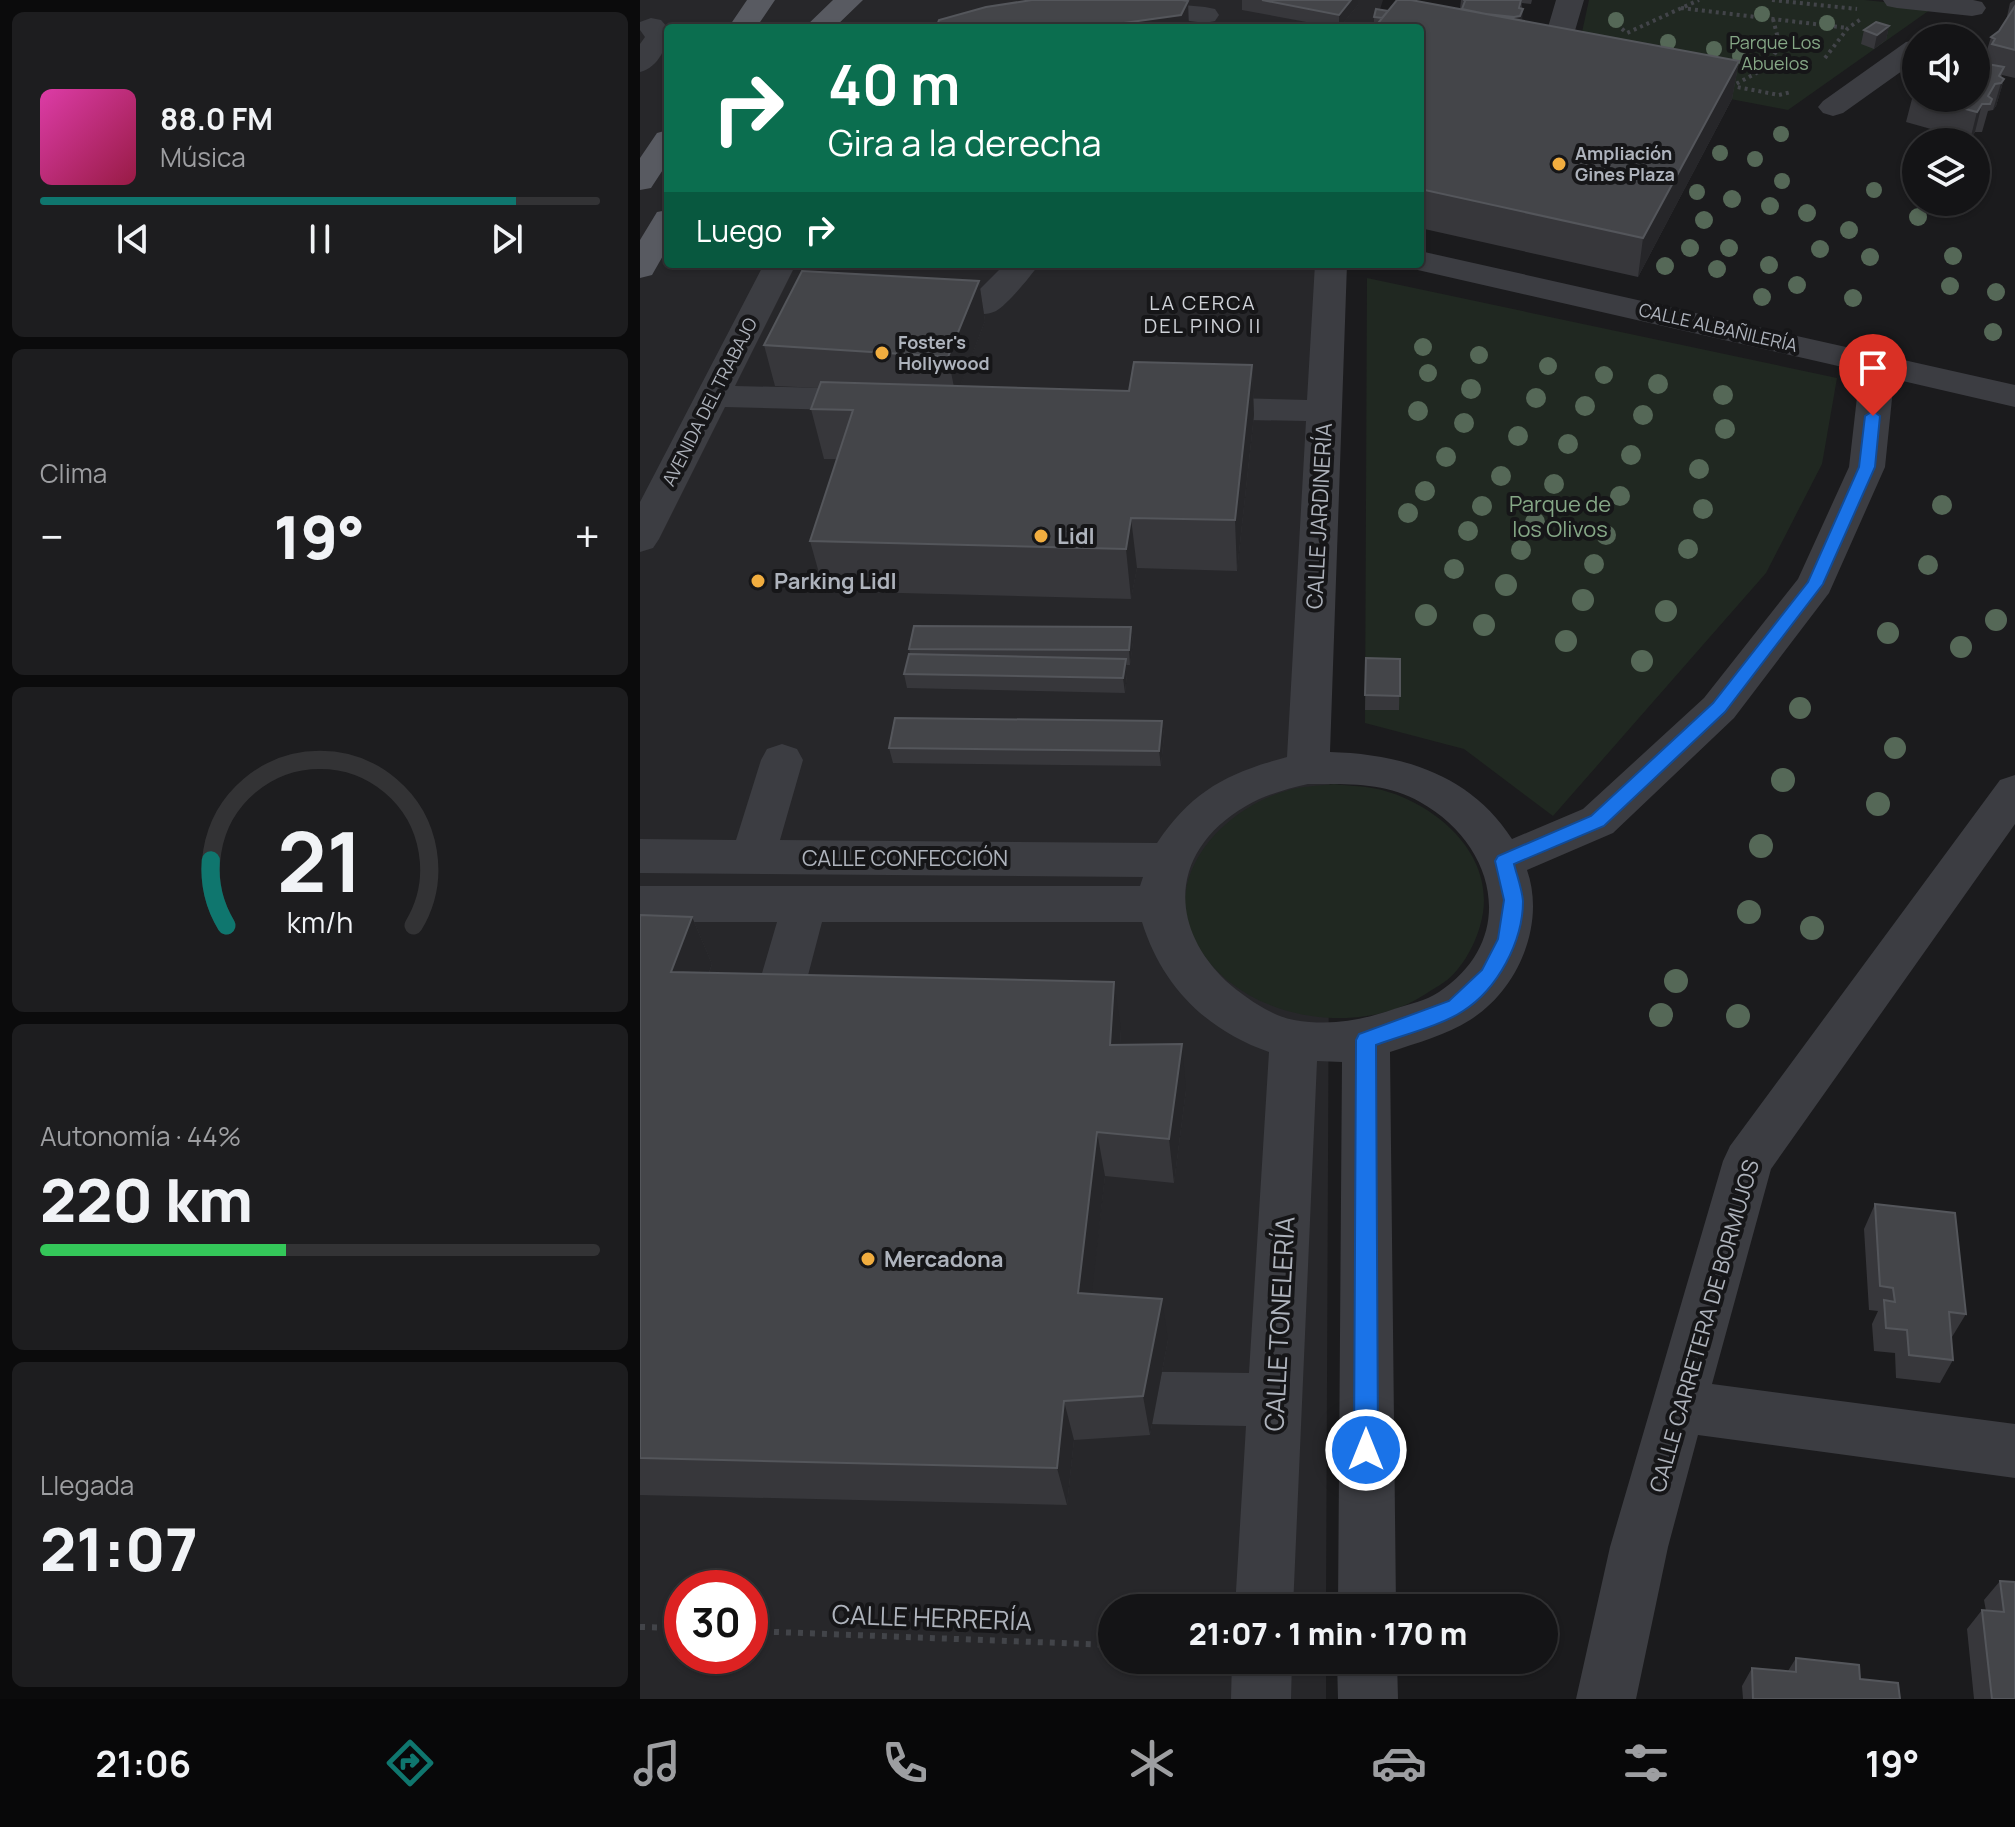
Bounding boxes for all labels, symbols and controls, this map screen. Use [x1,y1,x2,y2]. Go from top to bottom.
map controls [1902,24,1990,216]
button: sound [1902,24,1990,112]
park label: Parque Los Abuelos [1729,30,1821,75]
text: 40 m [828,45,960,122]
icon: right [696,56,800,160]
text: 88.0 FM [160,98,273,139]
text: Gira a la derecha [828,118,1101,167]
button: layers [1902,128,1990,216]
text: Música [160,139,246,175]
place label: Ampliación Gines Plaza [1575,141,1675,186]
marker: Ampliación Gines Plaza [1550,155,1568,173]
icon: right [798,208,842,252]
text: Luego [696,210,782,251]
icon: previous [111,217,155,261]
icon: pause [298,217,342,261]
icon: next [485,217,529,261]
district label: LA CERCA DEL PINO II [1144,289,1262,339]
street label: CALLE ALBAÑILERÍA [1637,297,1800,357]
street label: AVENIDA DEL TRABAJO [656,313,762,490]
place label: Foster's Hollywood [898,330,990,375]
pin [1839,334,1907,416]
marker: Foster's Hollywood [873,344,891,362]
icon: arrive [1851,346,1895,390]
street label: CALLE JARDINERÍA [1299,422,1339,610]
text: Clima [40,455,107,491]
park label: Parque de los Olivos [1509,489,1611,544]
text: 19° [273,495,365,577]
text: − [40,506,64,566]
text: + [575,506,600,566]
place label: Lidl [1057,521,1095,551]
marker: Lidl [1032,527,1050,545]
place label: Parking Lidl [774,566,897,596]
marker: Parking Lidl [749,572,767,590]
text: 21 [277,802,363,916]
street label: CALLE CONFECCIÓN [802,843,1008,873]
text: km/h [287,903,353,942]
text: Autonomía · 44% [40,1118,241,1154]
street label: CALLE CARRETERA DE BORMUJOS [1642,1156,1766,1496]
text: 220 km [40,1158,253,1240]
street label: CALLE TONELERÍA [1255,1216,1303,1432]
place label: Mercadona [884,1244,1003,1274]
marker: Mercadona [859,1250,877,1268]
position arrow [1324,1408,1408,1492]
text: Llegada [40,1467,134,1503]
text: 21:07 [40,1507,198,1589]
speed limit sign: 30 [664,1570,768,1674]
street label: CALLE HERRERÍA [831,1596,1033,1638]
text: 21:07 · 1 min · 170 m [1189,1613,1467,1654]
icon: directions [382,1735,438,1791]
icon: music [629,1735,685,1791]
icon: phone [877,1735,933,1791]
icon: climate [1124,1735,1180,1791]
icon: car [1371,1735,1427,1791]
icon: filters [1618,1735,1674,1791]
text: 21:06 [96,1739,191,1788]
text: 19° [1865,1739,1919,1788]

